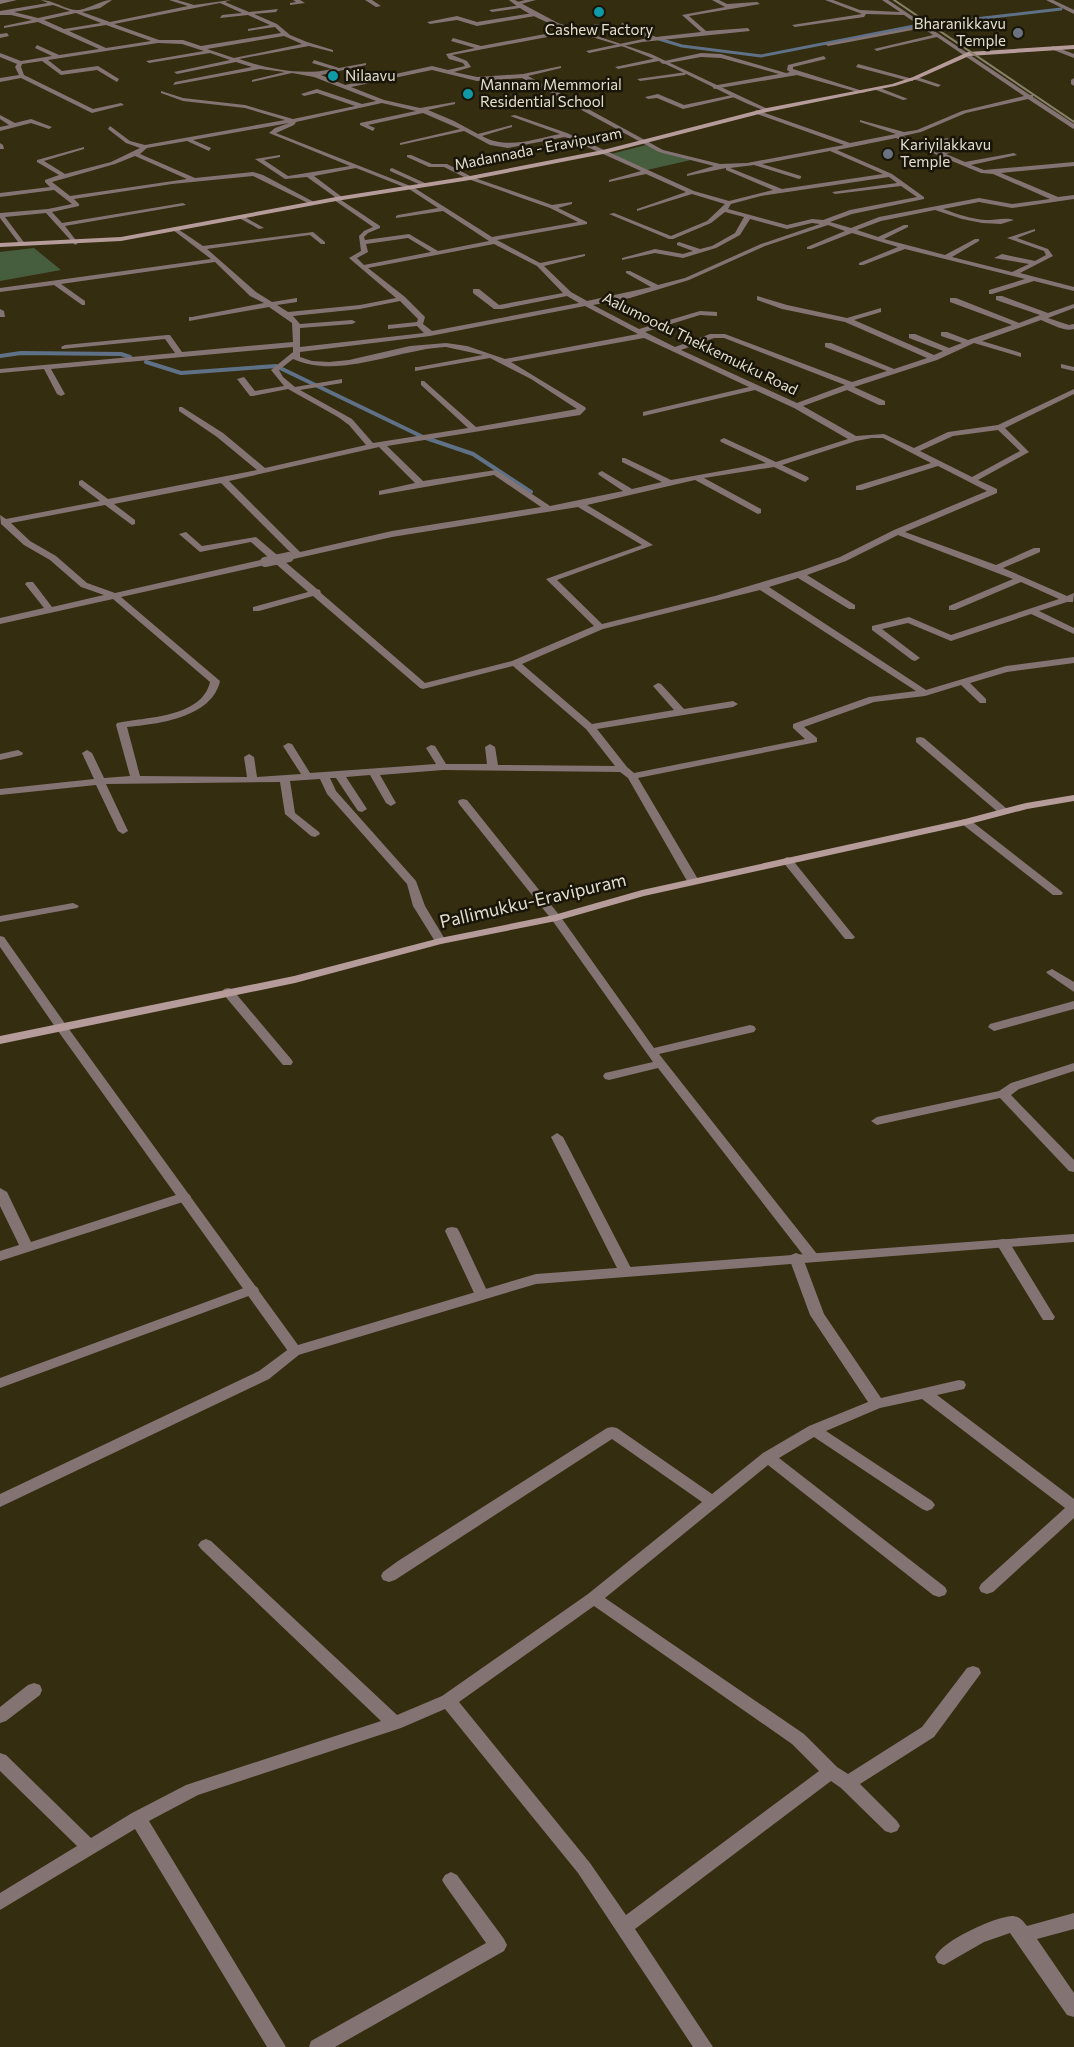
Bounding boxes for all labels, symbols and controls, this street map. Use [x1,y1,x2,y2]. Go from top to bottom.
marker: Cashew Factory [592,5,606,19]
place label: Bharanikkavu Temple [914,14,1006,49]
place label: Cashew Factory [545,20,653,38]
marker: Bharanikkavu Temple [1011,26,1025,40]
place label: Nilaavu [345,66,396,84]
marker: Nilaavu [326,69,340,83]
place label: Mannam Memmorial Residential School [480,75,622,110]
marker: Mannam Memmorial Residential School [461,87,475,101]
street label: Madannada - Eravipuram [453,123,623,173]
place label: Kariyilakkavu Temple [900,135,991,170]
marker: Kariyilakkavu Temple [881,147,895,161]
street label: Aalumoodu Thekkemukku Road [600,288,801,398]
street label: Pallimukku-Eravipuram [437,868,628,932]

